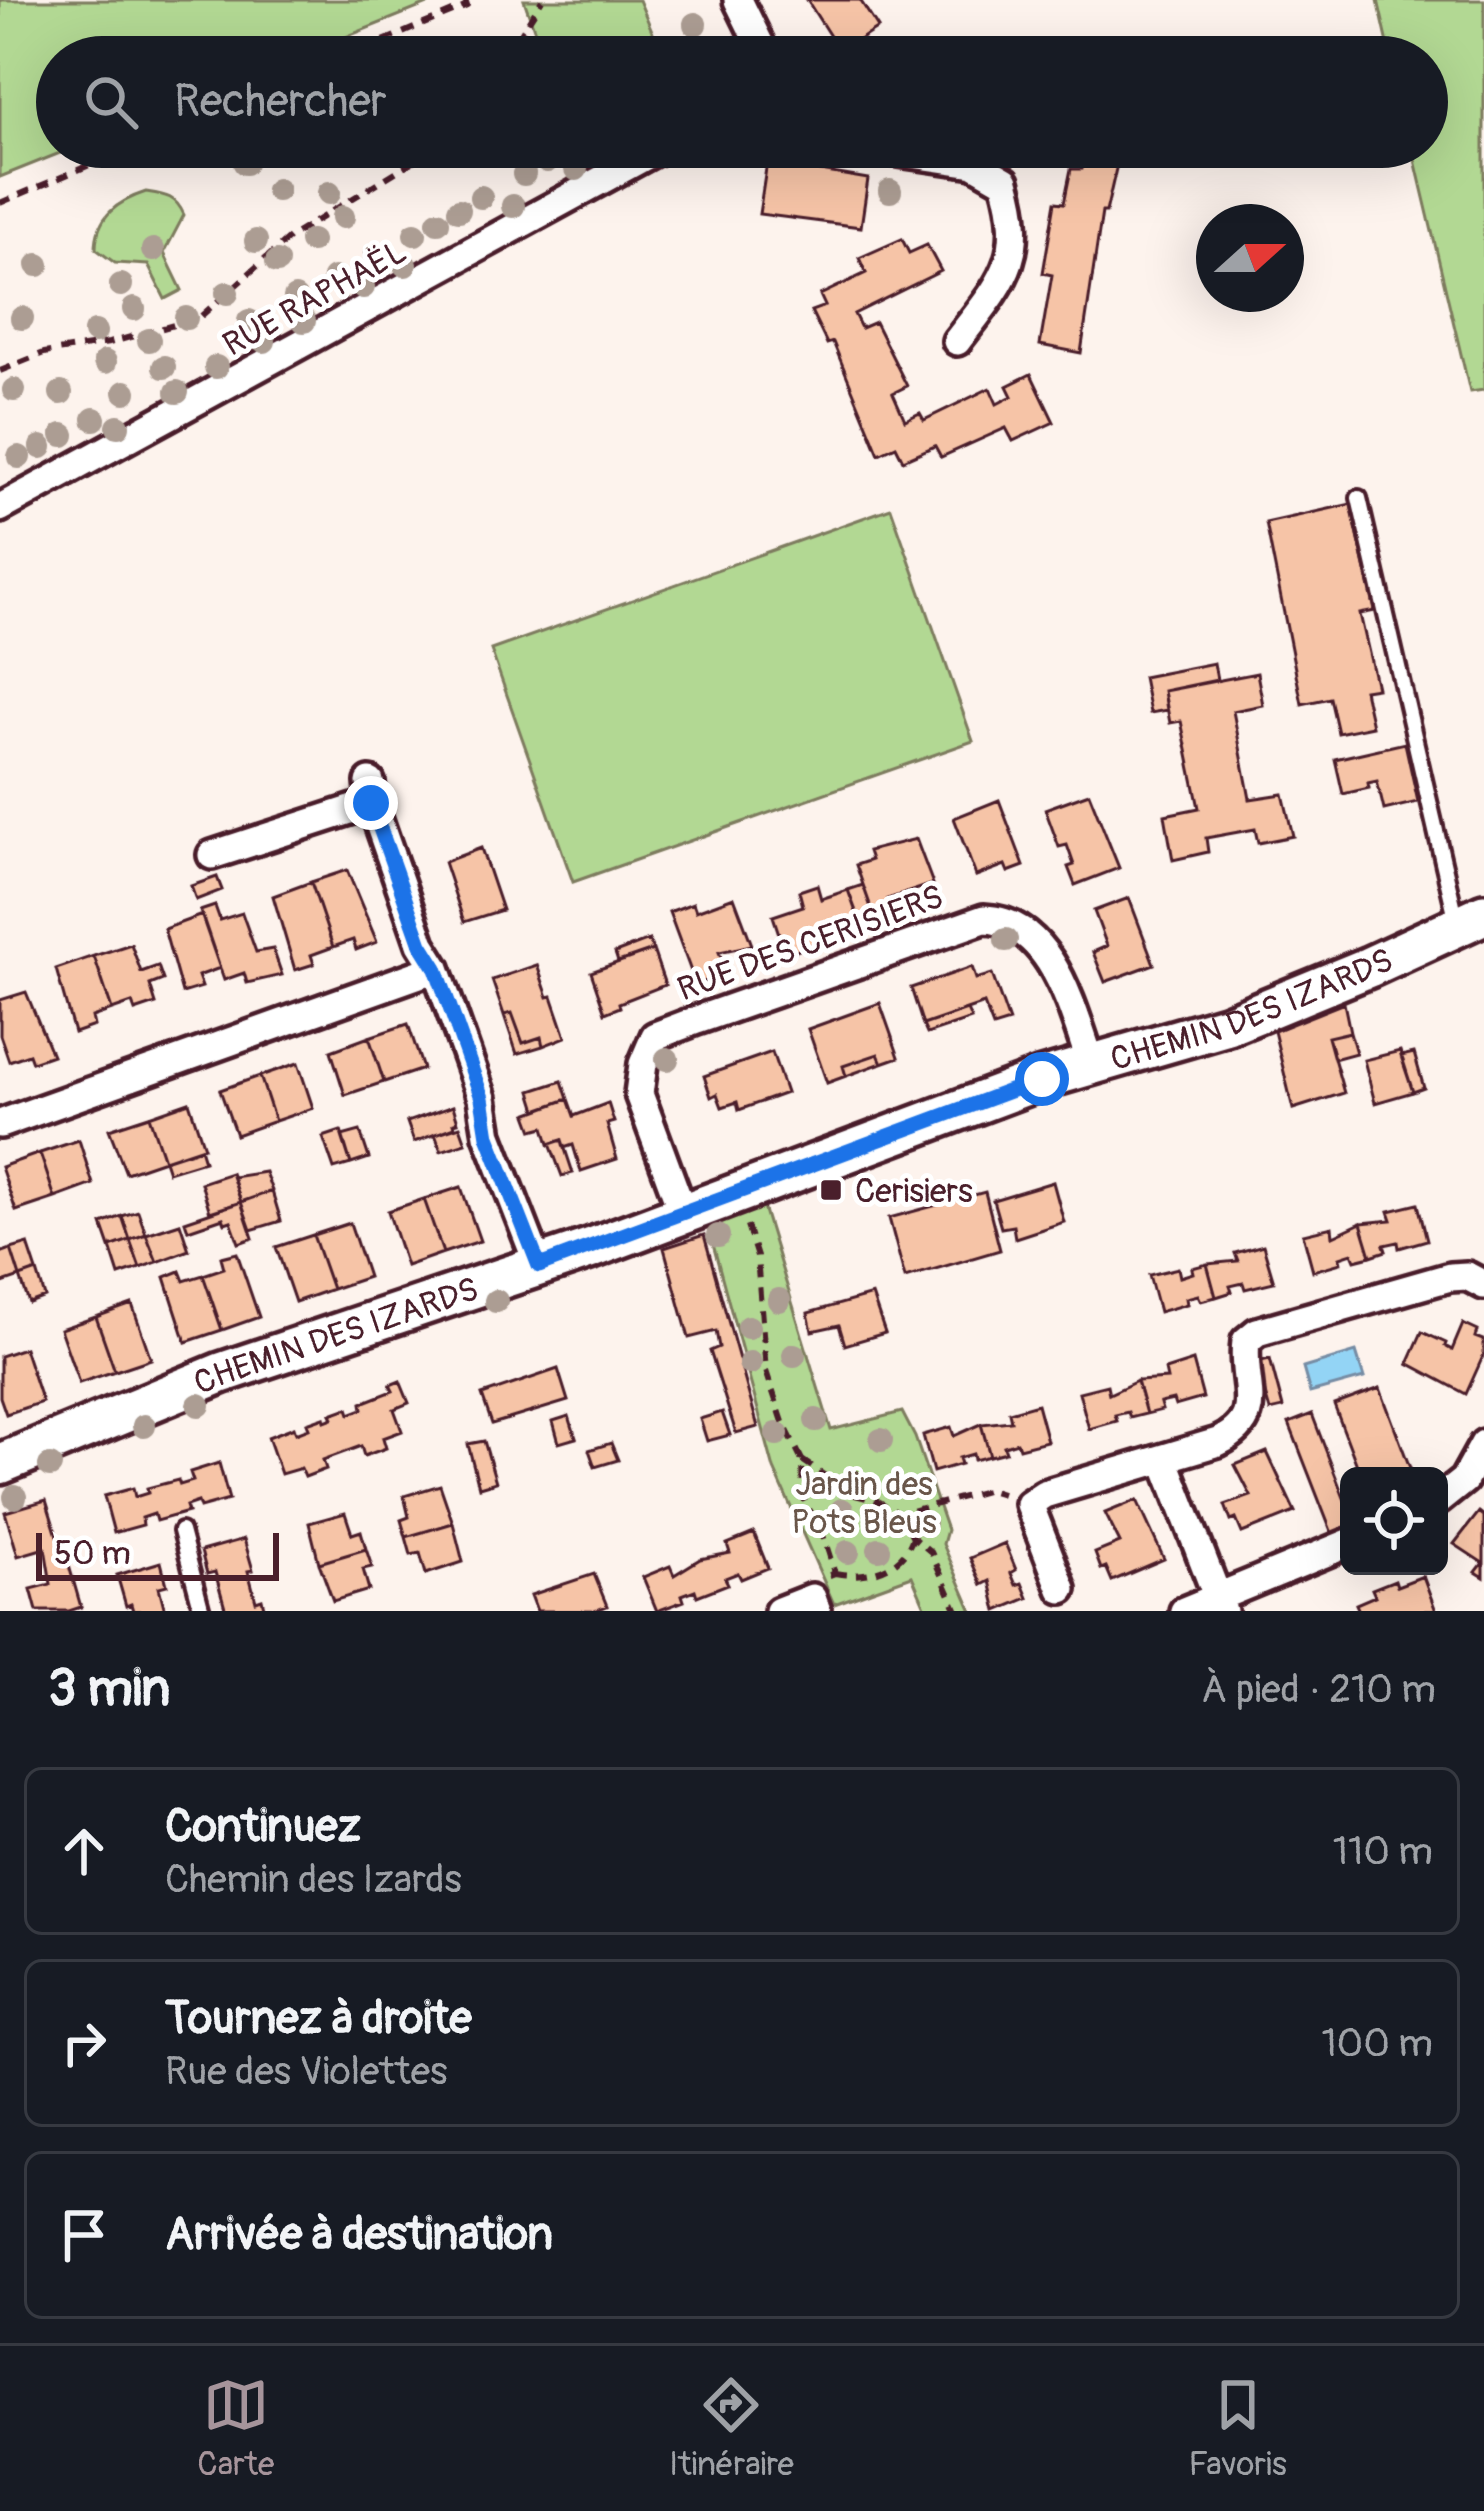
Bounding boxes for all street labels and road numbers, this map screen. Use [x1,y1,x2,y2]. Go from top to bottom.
street label: RUE RAPHAËL [216,231,414,366]
street label: RUE DES CERISIERS [672,876,949,1010]
street label: CHEMIN DES IZARDS [1106,940,1400,1080]
street label: CHEMIN DES IZARDS [188,1269,484,1404]

